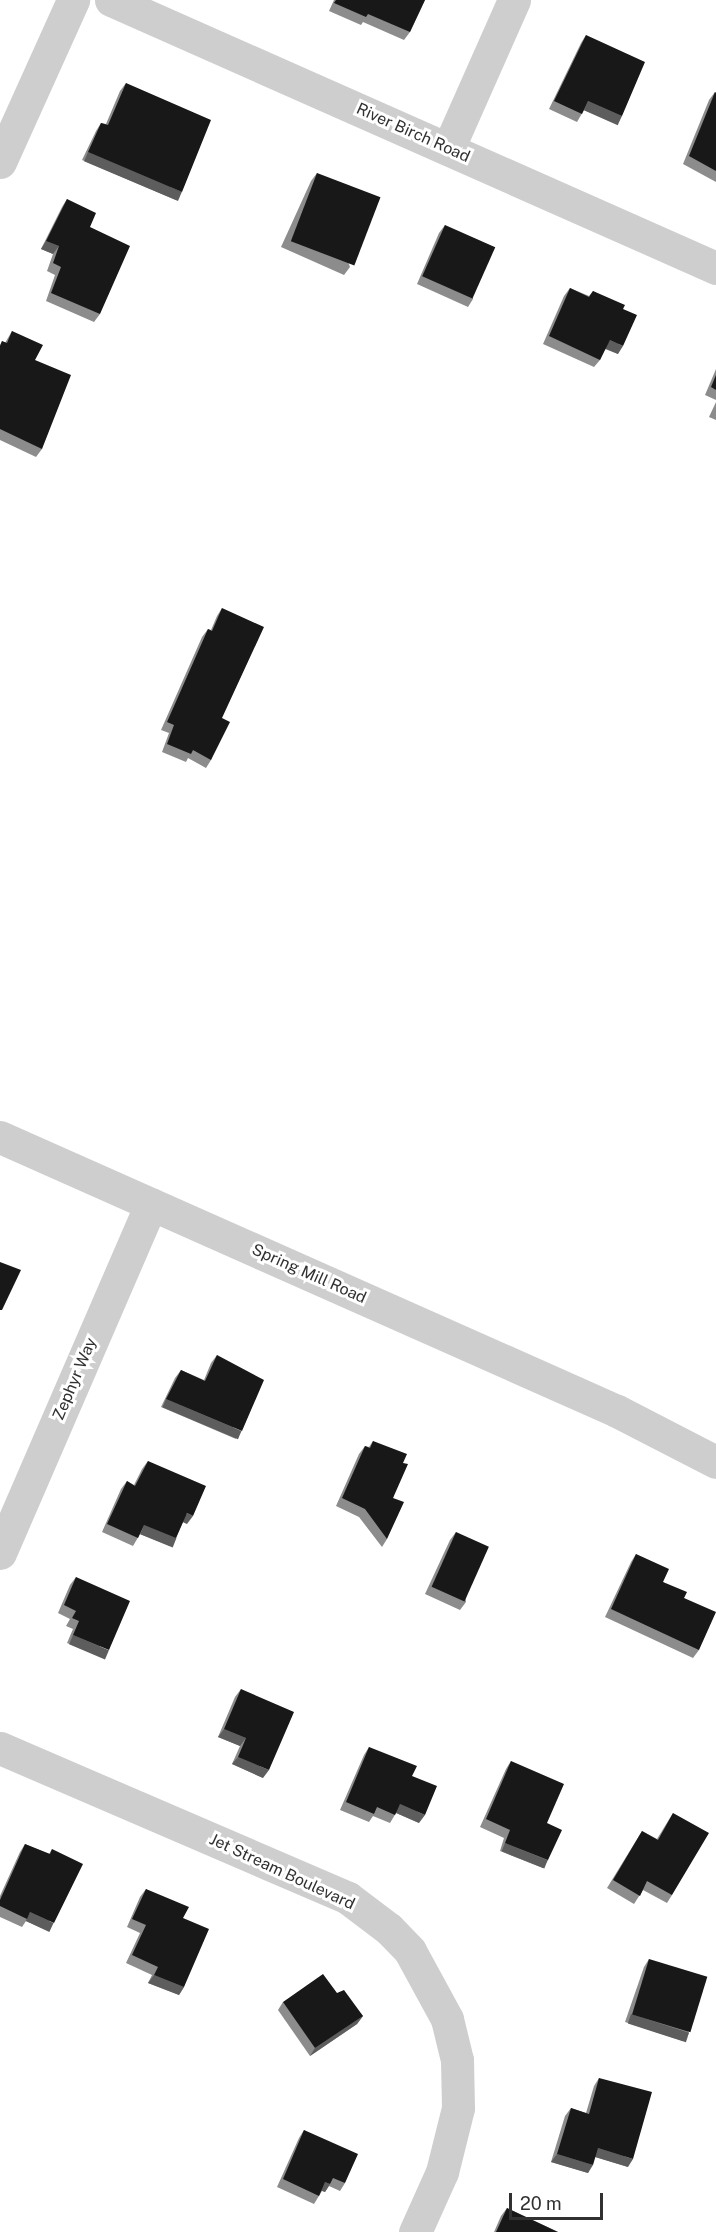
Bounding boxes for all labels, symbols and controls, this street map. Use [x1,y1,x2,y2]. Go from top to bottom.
street label: River Birch Road [353,99,473,167]
street label: Spring Mill Road [249,1240,369,1308]
street label: Zephyr Way [49,1335,101,1423]
street label: Jet Stream Boulevard [206,1830,358,1914]
scale bar [512,2181,606,2219]
text: 20 m [520,2193,562,2214]

